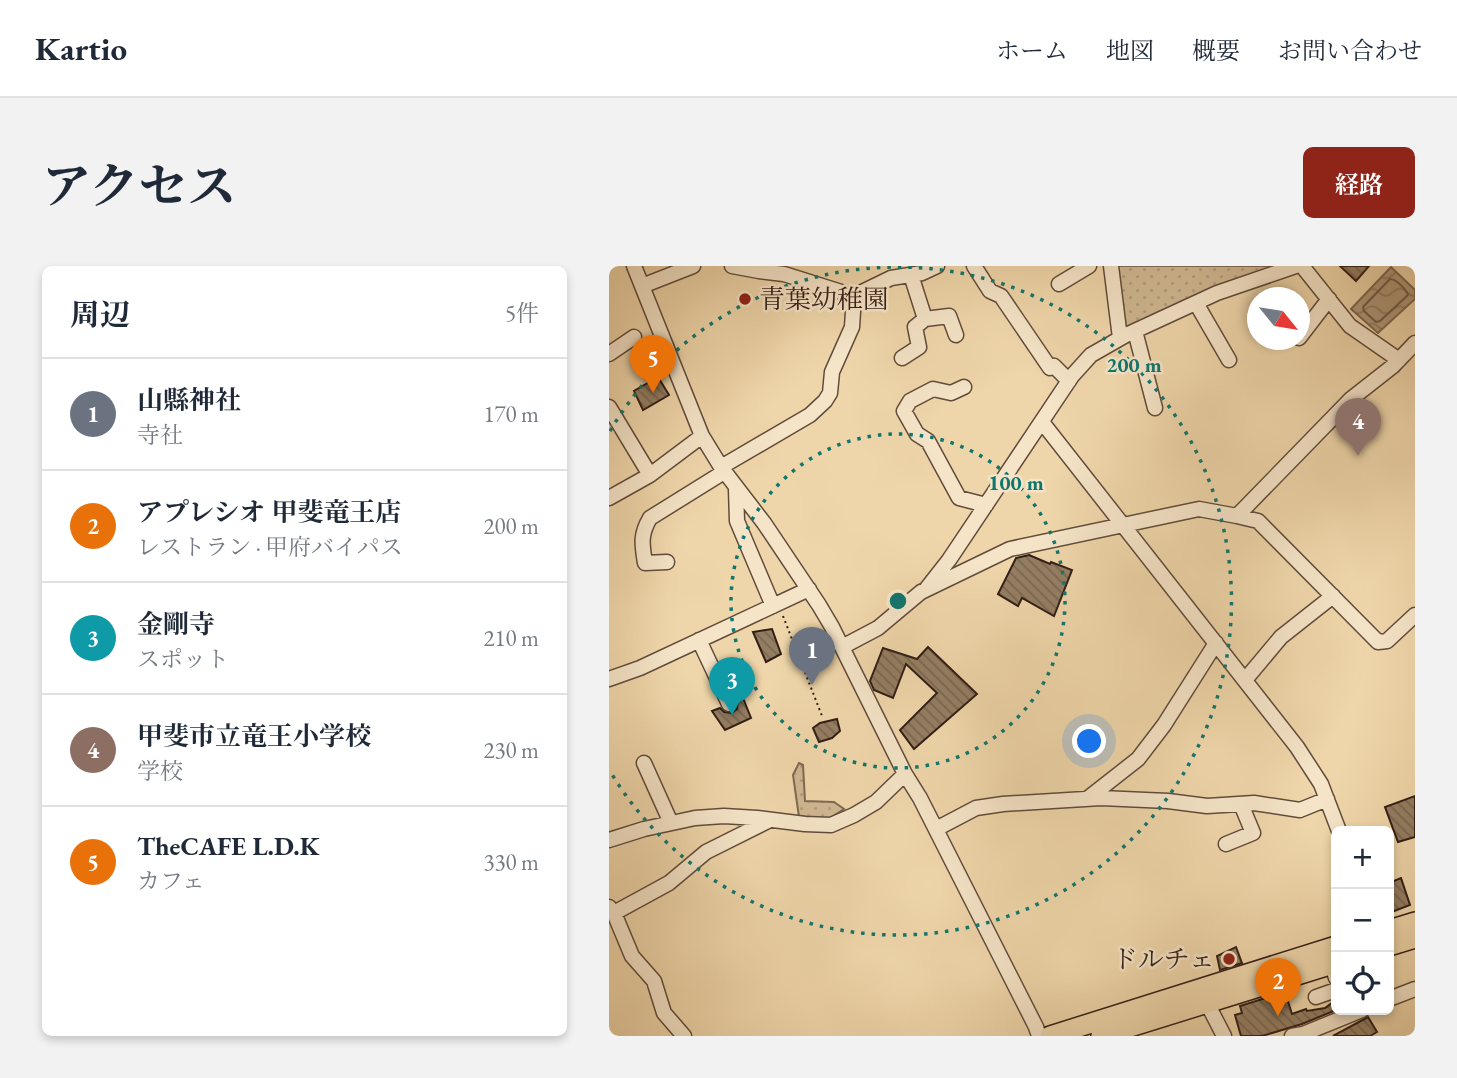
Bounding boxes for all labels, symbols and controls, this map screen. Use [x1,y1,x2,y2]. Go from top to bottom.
text: Kartio [35,27,127,70]
text: ホーム [996,35,1068,66]
text: 地図 [1106,35,1154,66]
text: 概要 [1192,35,1240,66]
text: お問い合わせ [1278,35,1422,66]
button: 経路 [1303,147,1415,218]
text: アクセス [42,154,237,218]
place label: 青葉幼稚園 [759,282,889,316]
north arrow [1247,287,1310,350]
marker: 青葉幼稚園 [737,291,753,307]
text: 周辺 [70,295,130,334]
text: 5件 [505,298,539,328]
pin: 5 [630,335,676,393]
text: 200 m [1106,351,1162,378]
text: 山縣神社 [137,383,241,417]
pin: 4 [1335,398,1381,456]
text: 1 [87,399,99,429]
text: 170 m [483,399,539,429]
text: 寺社 [137,420,183,450]
text: 100 m [988,469,1044,496]
text: アプレシオ 甲斐竜王店 [137,495,401,529]
text: 2 [87,511,99,541]
text: 200 m [483,511,539,541]
text: レストラン · 甲府バイパス [137,532,403,562]
centre of rings [886,589,910,613]
text: 金剛寺 [137,607,215,641]
text: 3 [87,623,99,653]
text: 210 m [483,623,539,653]
pin: 1 [789,627,835,685]
text: スポット [137,644,229,674]
pin: 3 [709,657,755,715]
text: 甲斐市立竜王小学校 [137,719,371,753]
your location [1072,724,1106,758]
text: 4 [87,735,99,765]
text: 230 m [483,735,539,765]
text: 学校 [137,756,183,786]
map controls [1331,826,1394,1015]
button: + [1331,826,1394,889]
text: TheCAFE L.D.K [137,829,320,863]
text: 5 [87,847,99,877]
text: 330 m [483,847,539,877]
text: カフェ [137,866,205,896]
button: − [1331,889,1394,952]
place label: ドルチェ [1112,942,1215,976]
marker: ドルチェ [1221,951,1237,967]
button: locate [1331,952,1394,1015]
pin: 2 [1255,958,1301,1016]

